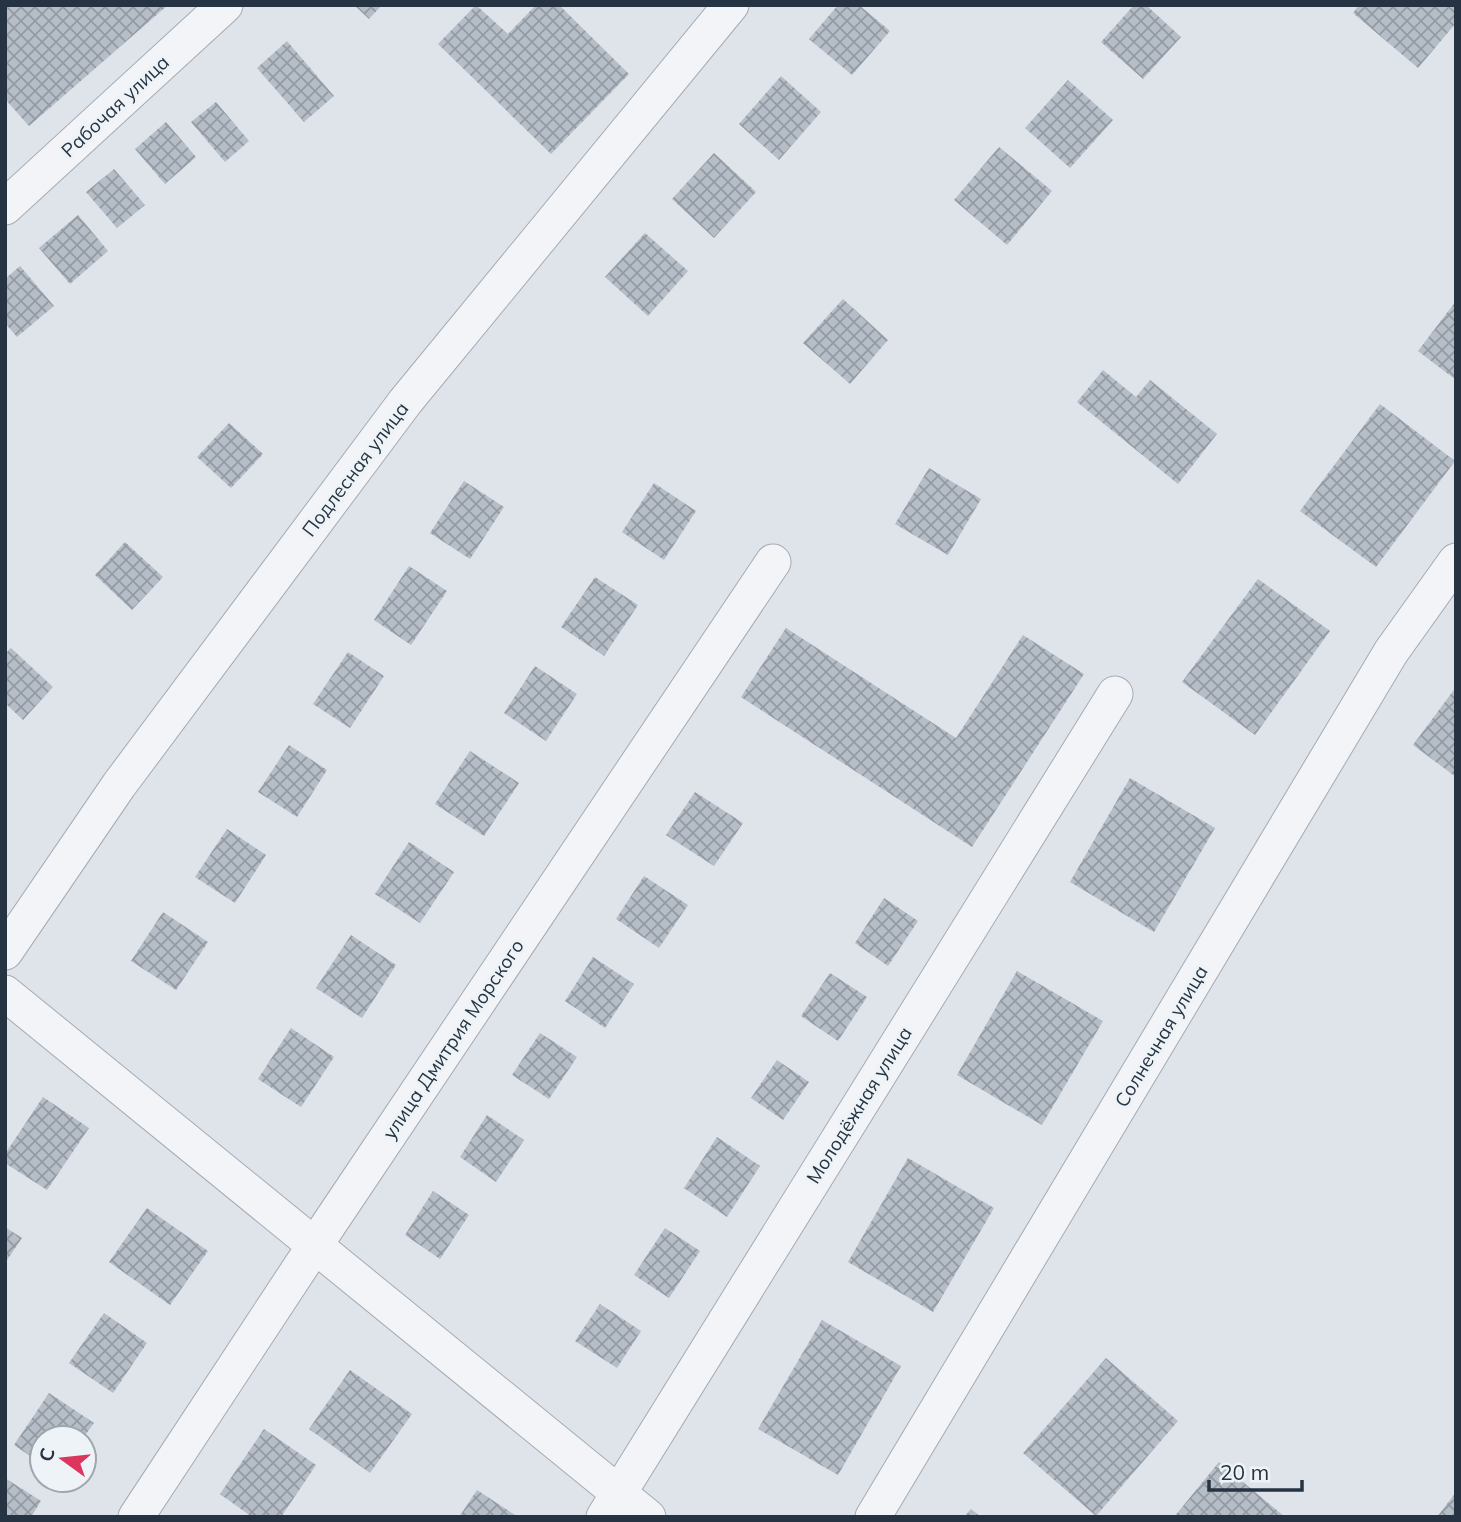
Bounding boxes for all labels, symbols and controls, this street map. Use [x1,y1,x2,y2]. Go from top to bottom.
street label: Рабочая улица [56,50,174,162]
street label: Подлесная улица [297,397,413,541]
street label: улица Дмитрия Морского [377,935,529,1143]
street label: Солнечная улица [1109,961,1213,1111]
street label: Молодёжная улица [801,1022,917,1188]
north arrow [28,1424,98,1494]
text: С [33,1445,60,1464]
scale bar [1209,1448,1302,1492]
text: 20 m [1220,1459,1269,1485]

